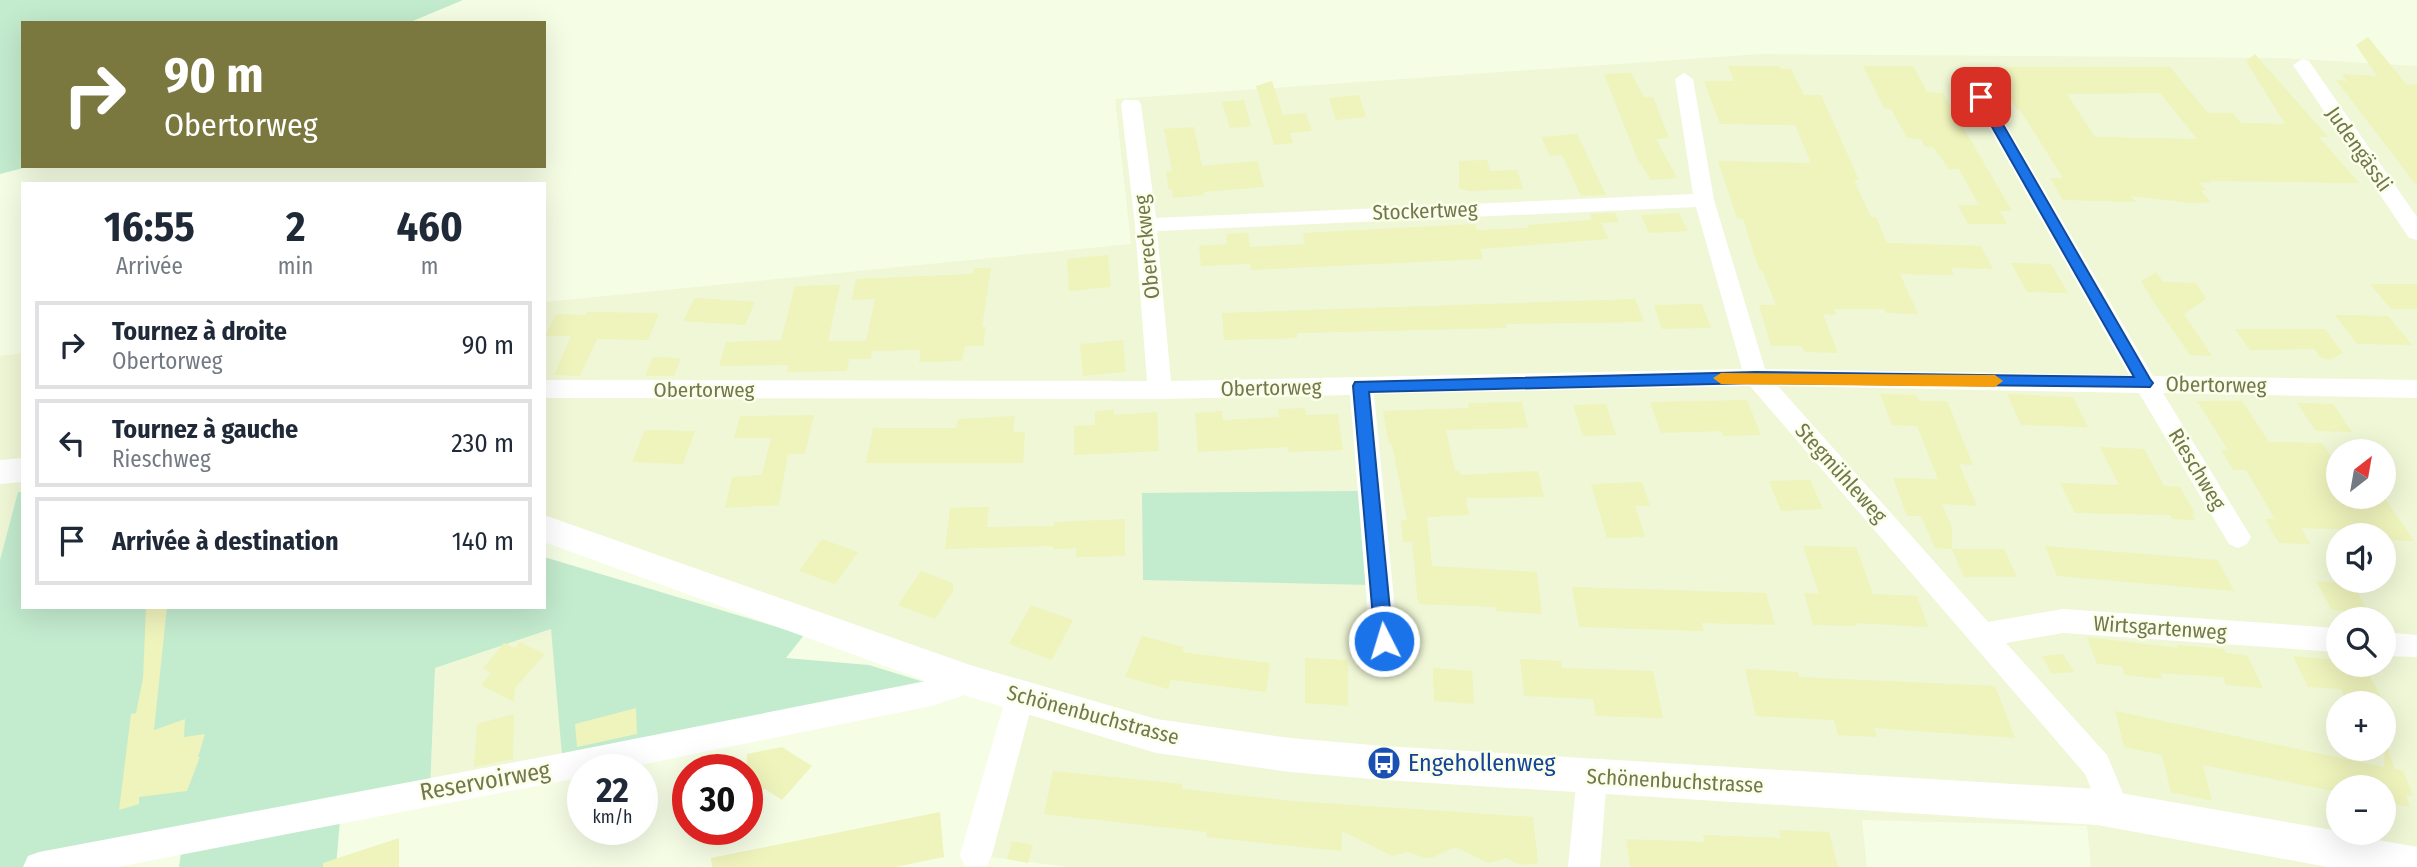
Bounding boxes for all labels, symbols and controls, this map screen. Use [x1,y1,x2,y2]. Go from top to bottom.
text: 90 m [164,46,264,105]
icon: right [49,49,140,140]
pin [1951,67,2011,127]
icon: arrive [1962,78,2000,116]
street label: Judengässli [2320,102,2398,196]
text: Obertorweg [164,106,318,144]
street label: Obereckweg [1129,193,1165,300]
street label: Stockertweg [1372,196,1478,226]
text: 16:55 [104,202,195,252]
text: 2 [286,202,305,252]
text: 460 [396,202,463,252]
text: Arrivée [116,252,183,280]
text: min [278,252,313,280]
text: m [421,252,439,280]
text: Tournez à droite [112,316,287,347]
icon: right [53,326,91,364]
text: 90 m [462,330,514,361]
text: Obertorweg [112,347,223,375]
street label: Obertorweg [2165,371,2267,399]
street label: Obertorweg [1220,374,1322,402]
street label: Obertorweg [654,377,755,403]
text: Tournez à gauche [112,414,298,445]
street label: Stegmühleweg [1789,418,1893,528]
icon: left [53,424,91,462]
street label: Rieschweg [2163,424,2231,514]
text: 230 m [451,428,514,459]
north arrow [2326,439,2396,509]
map controls [2326,439,2396,845]
text: Rieschweg [112,445,211,473]
icon: arrive [53,522,91,560]
button: sound [2326,523,2396,593]
text: Arrivée à destination [112,526,339,557]
text: 140 m [452,526,514,557]
position arrow [1347,604,1421,678]
button: search [2326,607,2396,677]
street label: Wirtsgartenweg [2093,610,2228,646]
street label: Schönenbuchstrasse [1004,680,1182,750]
button: + [2326,691,2396,761]
bus stop icon: Engehollenweg [1365,744,1403,782]
place label: Engehollenweg [1408,749,1556,777]
speed limit sign: 30 [672,754,763,845]
street label: Reservoirweg [418,756,553,806]
street label: Schönenbuchstrasse [1586,763,1764,799]
text: 22 [596,769,629,811]
button: − [2326,775,2396,845]
text: km/h [592,806,633,828]

